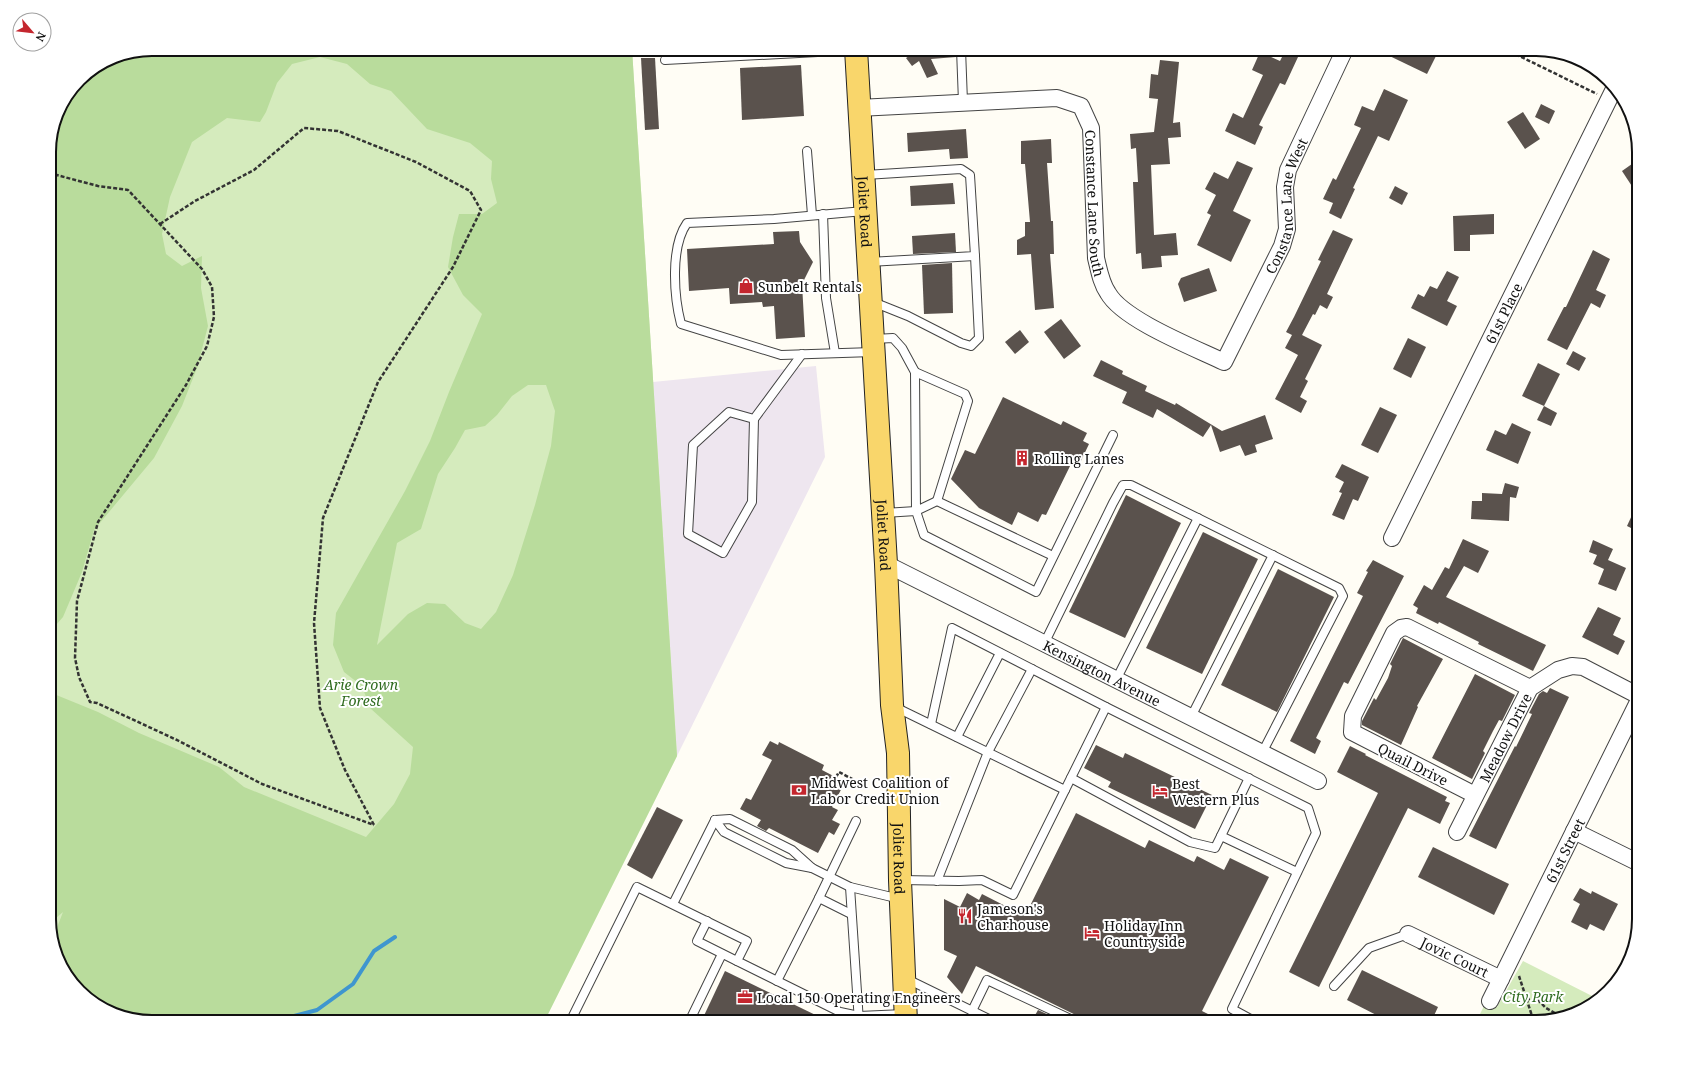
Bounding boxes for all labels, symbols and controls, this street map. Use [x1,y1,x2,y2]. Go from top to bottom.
north arrow [12,12,52,52]
text: N [32,30,50,45]
street label: Constance Lane South [1082,129,1110,279]
street label: Constance Lane West [1260,135,1311,277]
street label: Joliet Road [854,174,877,248]
shop icon: Sunbelt Rentals [737,277,755,295]
place label: Sunbelt Rentals [758,277,862,296]
street label: 61st Place [1480,279,1526,347]
building icon: Rolling Lanes [1013,449,1031,467]
place label: Rolling Lanes [1034,449,1124,468]
street label: Joliet Road [873,498,896,572]
street label: Kensington Avenue [1040,635,1164,710]
park label: Arie Crown Forest [323,675,399,710]
street label: Meadow Drive [1474,690,1536,785]
street label: Quail Drive [1375,738,1451,790]
place label: Midwest Coalition of Labor Credit Union [811,773,950,808]
place label: Best Western Plus [1172,774,1259,809]
bank icon: Midwest Coalition of Labor Credit Union [790,781,808,799]
hotel icon: Best Western Plus [1151,782,1169,800]
street label: 61st Street [1541,815,1589,886]
street label: Joliet Road [890,822,910,895]
place label: Jameson's Charhouse [976,899,1049,934]
restaurant icon: Jameson's Charhouse [956,907,974,925]
place label: Holiday Inn Countryside [1104,916,1185,951]
hotel icon: Holiday Inn Countryside [1083,924,1101,942]
street label: Jovic Court [1417,932,1492,981]
park label: City Park [1503,987,1564,1006]
office icon: Local 150 Operating Engineers [736,988,754,1006]
place label: Local 150 Operating Engineers [757,988,961,1007]

